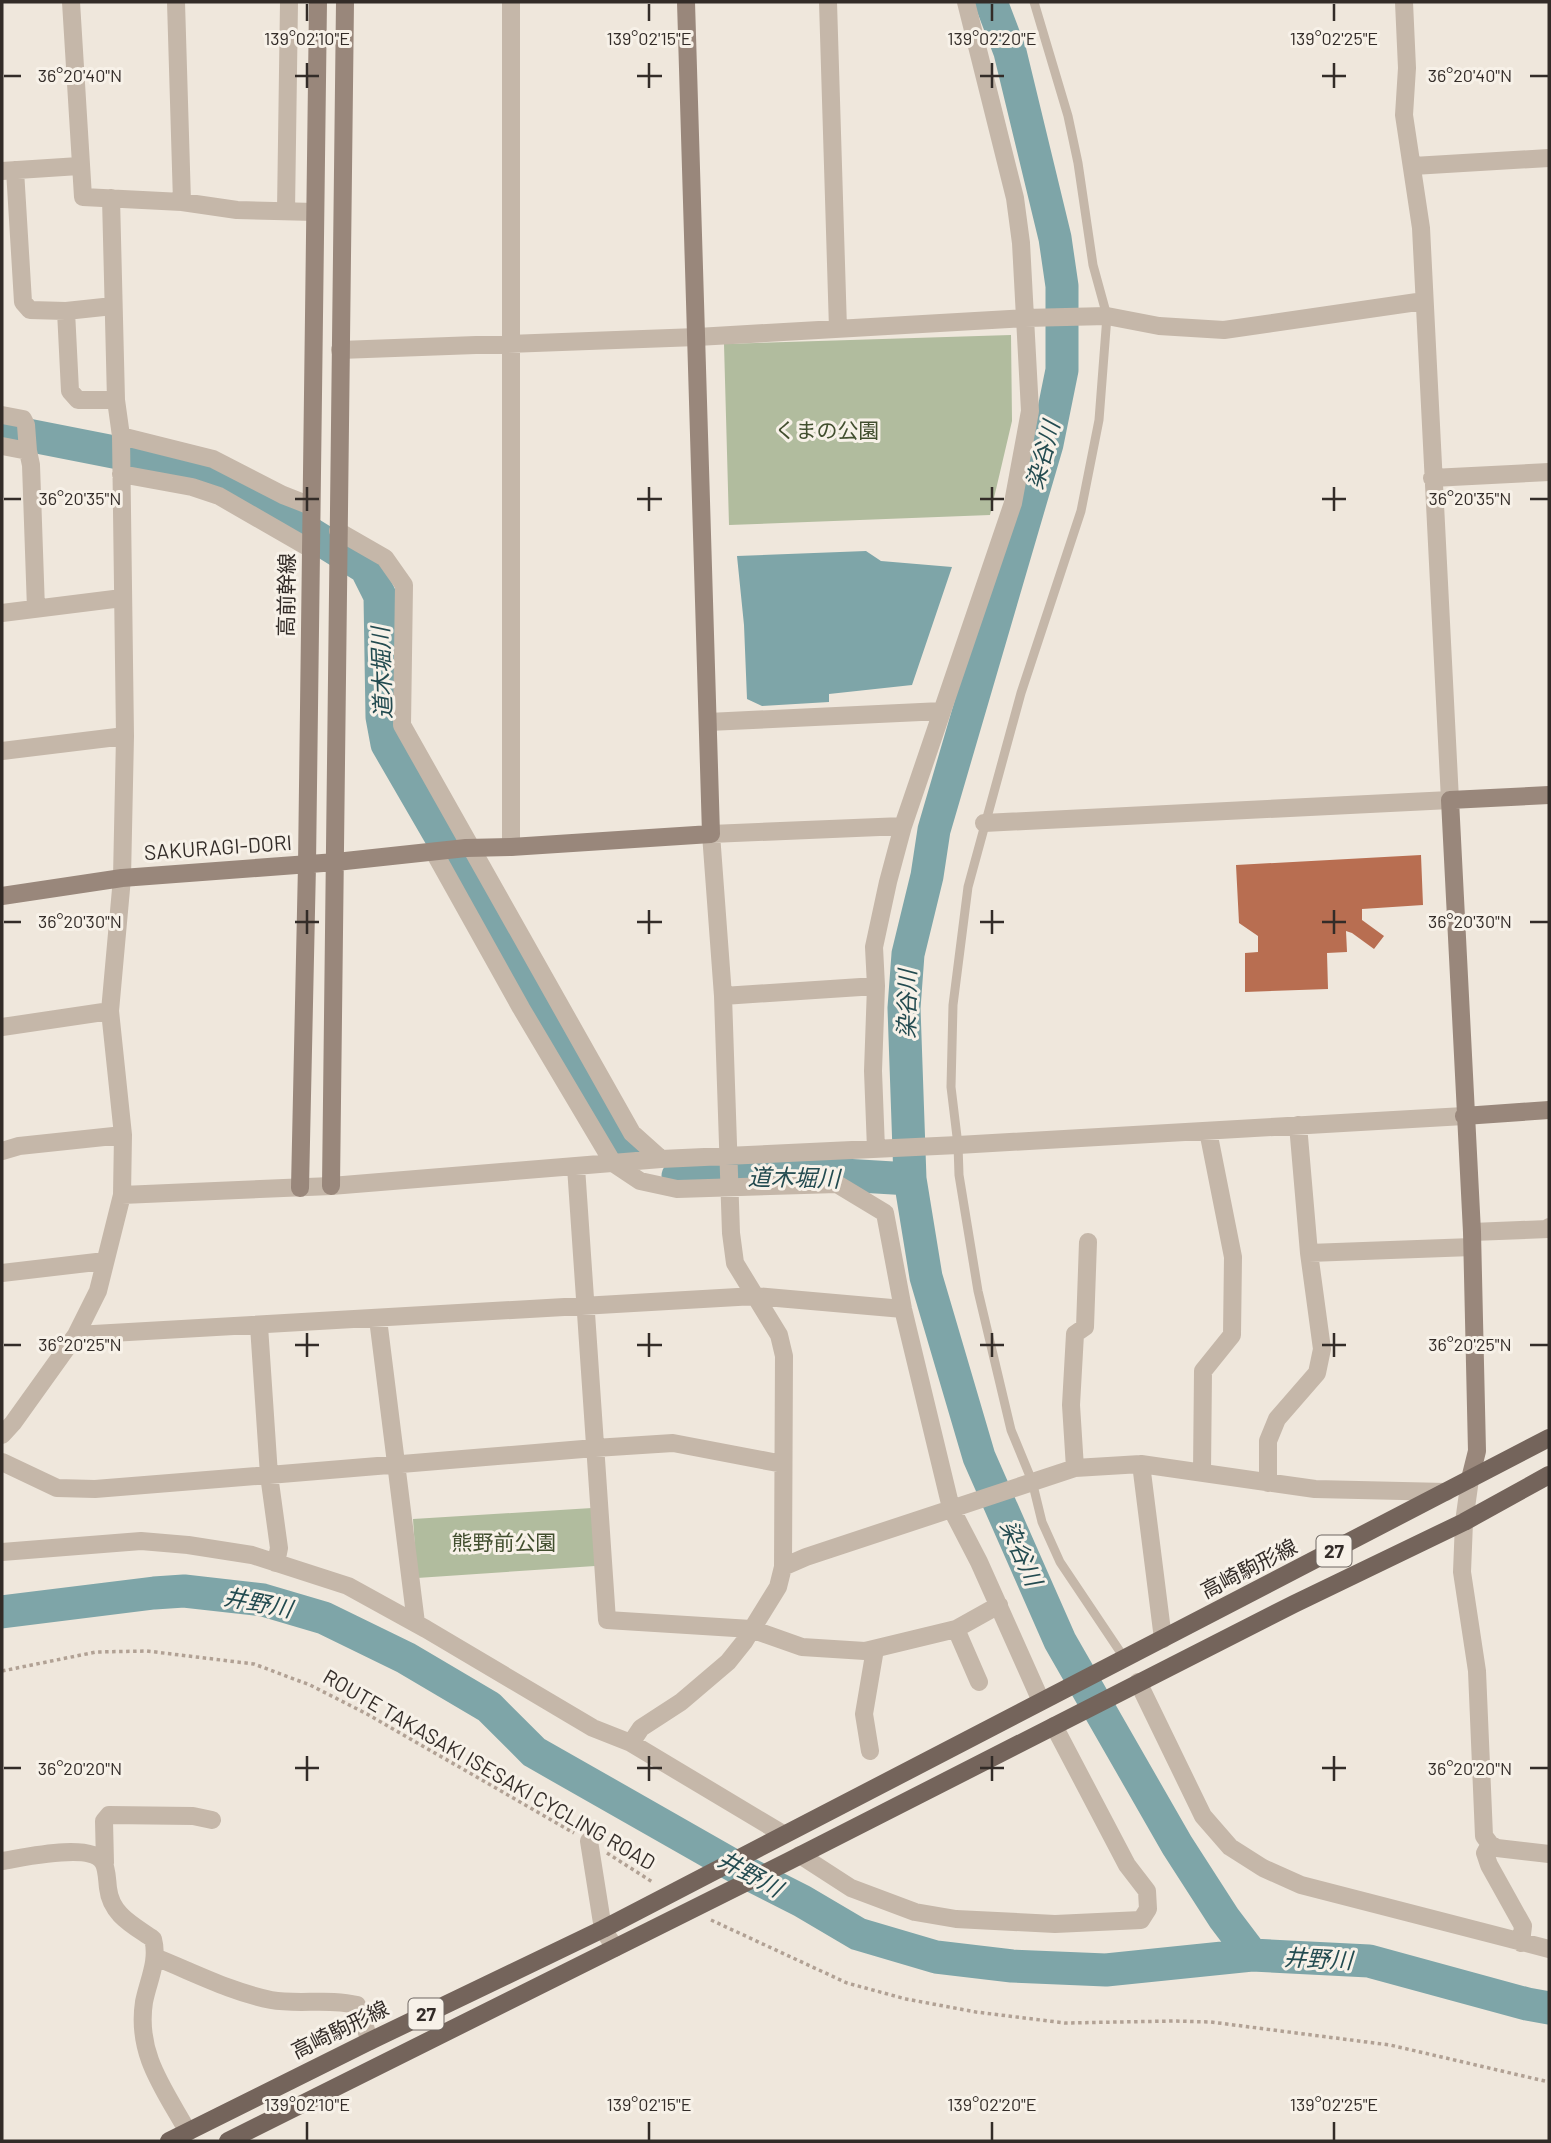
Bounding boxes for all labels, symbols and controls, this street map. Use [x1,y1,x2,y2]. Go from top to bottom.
text: 139°02'10"E [264,27,350,49]
text: 139°02'15"E [606,27,692,49]
text: 139°02'20"E [947,27,1037,49]
text: 139°02'25"E [1290,27,1378,49]
text: 36°20'40"N [38,64,122,86]
text: 36°20'40"N [1428,64,1512,86]
water label: 染谷川 [1020,415,1065,492]
park label: くまの公園 [775,417,880,442]
text: 36°20'35"N [38,487,122,509]
text: 36°20'35"N [1428,487,1512,509]
street label: 高前幹線 [272,553,299,637]
water label: 道木堀川 [365,624,397,719]
street label: SAKURAGI-DORI [143,829,293,864]
text: 36°20'30"N [38,910,122,932]
text: 36°20'30"N [1428,910,1512,932]
water label: 染谷川 [891,966,921,1039]
water label: 道木堀川 [748,1162,843,1192]
text: 36°20'25"N [38,1333,122,1355]
text: 36°20'25"N [1428,1333,1512,1355]
water label: 染谷川 [995,1515,1050,1593]
park label: 熊野前公園 [452,1529,557,1554]
street label: 高崎駒形線 [1196,1533,1301,1603]
road number: 27 [1316,1536,1352,1567]
water label: 井野川 [222,1582,298,1623]
street label: ROUTE TAKASAKI ISESAKI CYCLING ROAD [319,1663,660,1874]
text: 36°20'20"N [38,1757,122,1779]
text: 36°20'20"N [1428,1757,1512,1779]
water label: 井野川 [714,1844,790,1904]
water label: 井野川 [1283,1942,1356,1974]
street label: 高崎駒形線 [287,1994,392,2063]
road number: 27 [408,1998,444,2030]
text: 139°02'10"E [264,2093,350,2115]
text: 139°02'15"E [606,2093,692,2115]
text: 139°02'20"E [947,2093,1037,2115]
text: 139°02'25"E [1290,2093,1378,2115]

